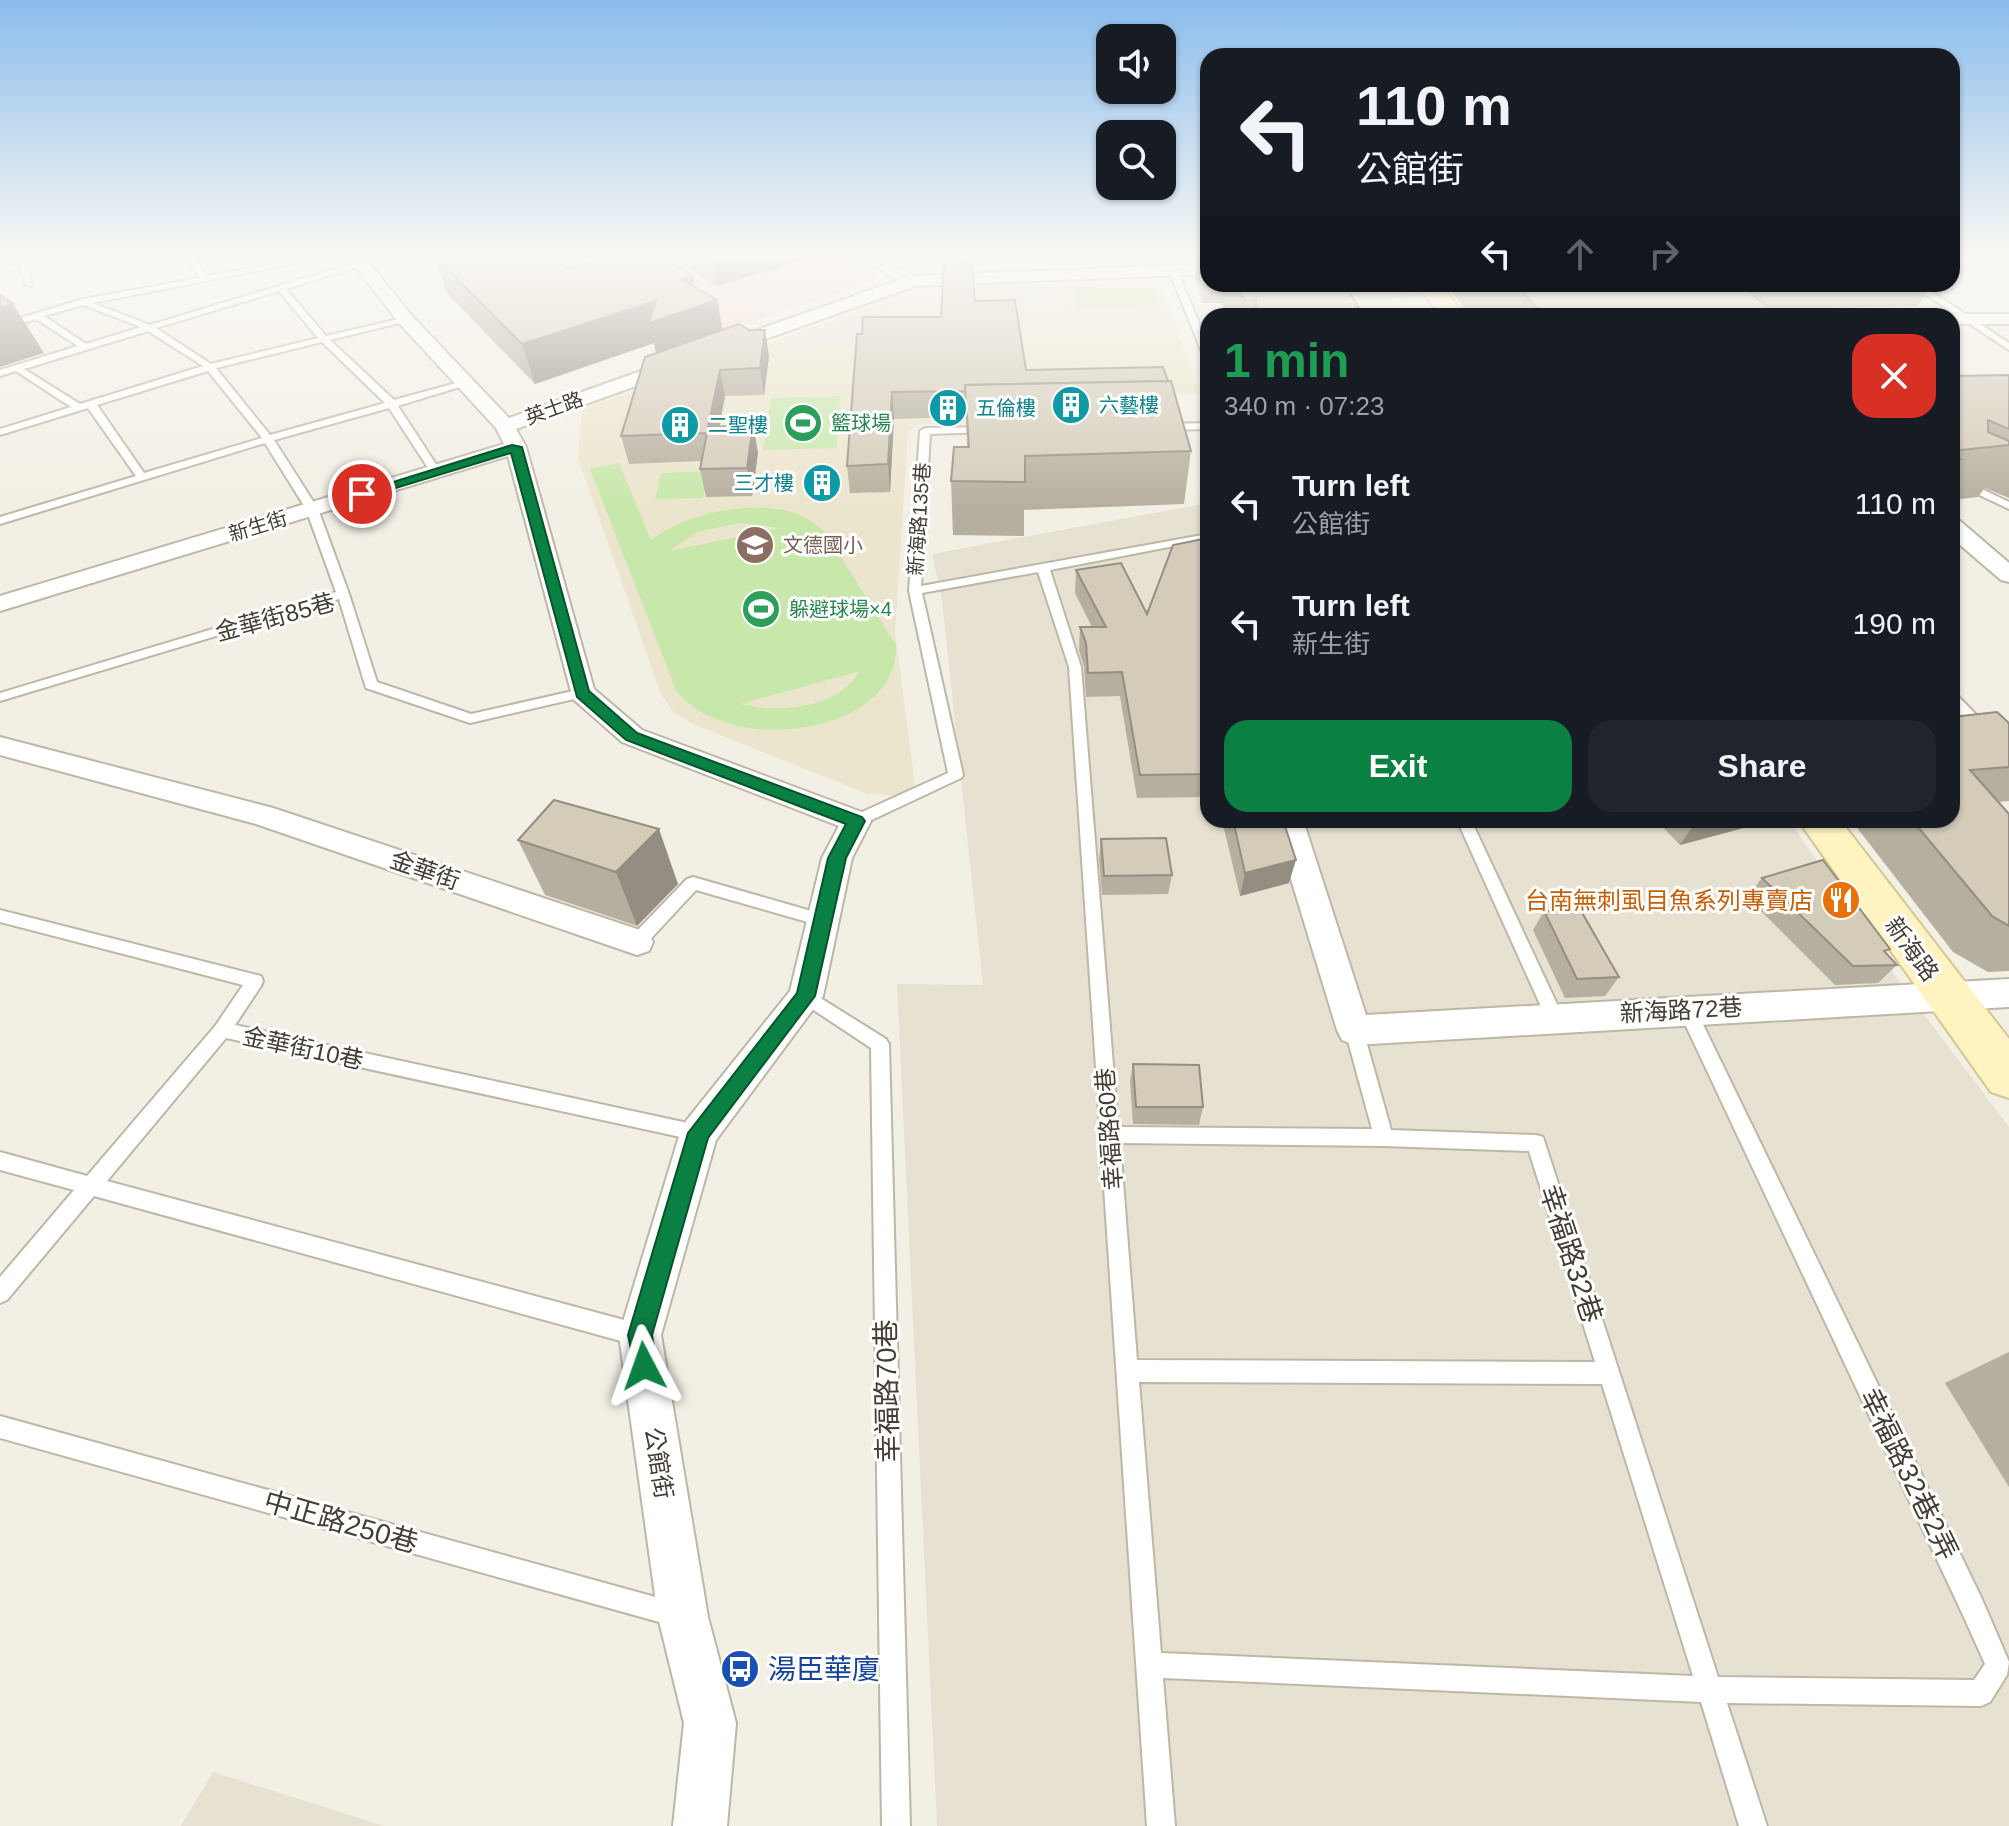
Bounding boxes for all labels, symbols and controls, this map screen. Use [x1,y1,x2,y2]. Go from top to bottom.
map controls [1096,24,1176,200]
button: sound [1096,24,1176,104]
text: 110 m [1356,74,1512,137]
icon: left [1224,80,1328,184]
button: search [1096,120,1176,200]
text: 公館街 [1356,149,1464,190]
icon: left [1474,232,1518,276]
icon: ahead [1558,232,1602,276]
icon: right [1642,232,1686,276]
text: 1 min [1224,334,1349,387]
button: close [1852,334,1936,418]
building icon: 六藝樓 [1050,384,1092,426]
street label: 英士路 [522,387,586,429]
building icon: 五倫樓 [927,387,969,429]
text: 340 m · 07:23 [1224,391,1384,421]
place label: 六藝樓 [1099,394,1159,416]
place label: 五倫樓 [976,397,1036,419]
sports icon: 籃球場 [782,402,824,444]
building icon: 二聖樓 [659,404,701,446]
place label: 籃球場 [831,412,891,434]
place label: 二聖樓 [708,414,768,436]
pin [328,460,396,528]
building icon: 三才樓 [801,462,843,504]
street label: 新海路135巷 [904,462,934,576]
text: Turn left [1292,469,1410,502]
icon: arrive [340,472,384,516]
place label: 三才樓 [734,472,794,494]
icon: left [1224,482,1268,526]
text: 110 m [1855,487,1936,520]
street label: 新生街 [226,507,290,545]
text: 公館街 [1292,509,1370,539]
school or university icon: 文德國小 [734,524,776,566]
place label: 文德國小 [783,534,863,556]
street label: 金華街85巷 [212,588,338,646]
sports icon: 躲避球場×4 [740,588,782,630]
text: Turn left [1292,589,1410,622]
place label: 躲避球場×4 [789,598,892,620]
icon: left [1224,602,1268,646]
text: 190 m [1853,607,1936,640]
text: 新生街 [1292,629,1370,659]
button: Exit [1224,720,1572,812]
button: Share [1588,720,1936,812]
street label: 金華街 [387,846,463,894]
restaurant icon: 台南無刺虱目魚系列專賣店 [1820,879,1862,921]
place label: 台南無刺虱目魚系列專賣店 [1525,887,1813,914]
street label: 新海路 [1880,912,1944,986]
street label: 新海路72巷 [1619,993,1743,1027]
street label: 金華街10巷 [240,1022,366,1074]
street label: 幸福路60巷 [1091,1067,1127,1191]
street label: 幸福路32巷 [1534,1181,1608,1327]
street label: 幸福路70巷 [870,1319,904,1463]
position arrow [602,1324,686,1408]
street label: 幸福路32巷2弄 [1854,1383,1964,1565]
street label: 公館街 [640,1425,678,1501]
street label: 中正路250巷 [260,1485,422,1559]
bus stop icon: 湯臣華廈 [719,1648,761,1690]
place label: 湯臣華廈 [768,1654,880,1685]

